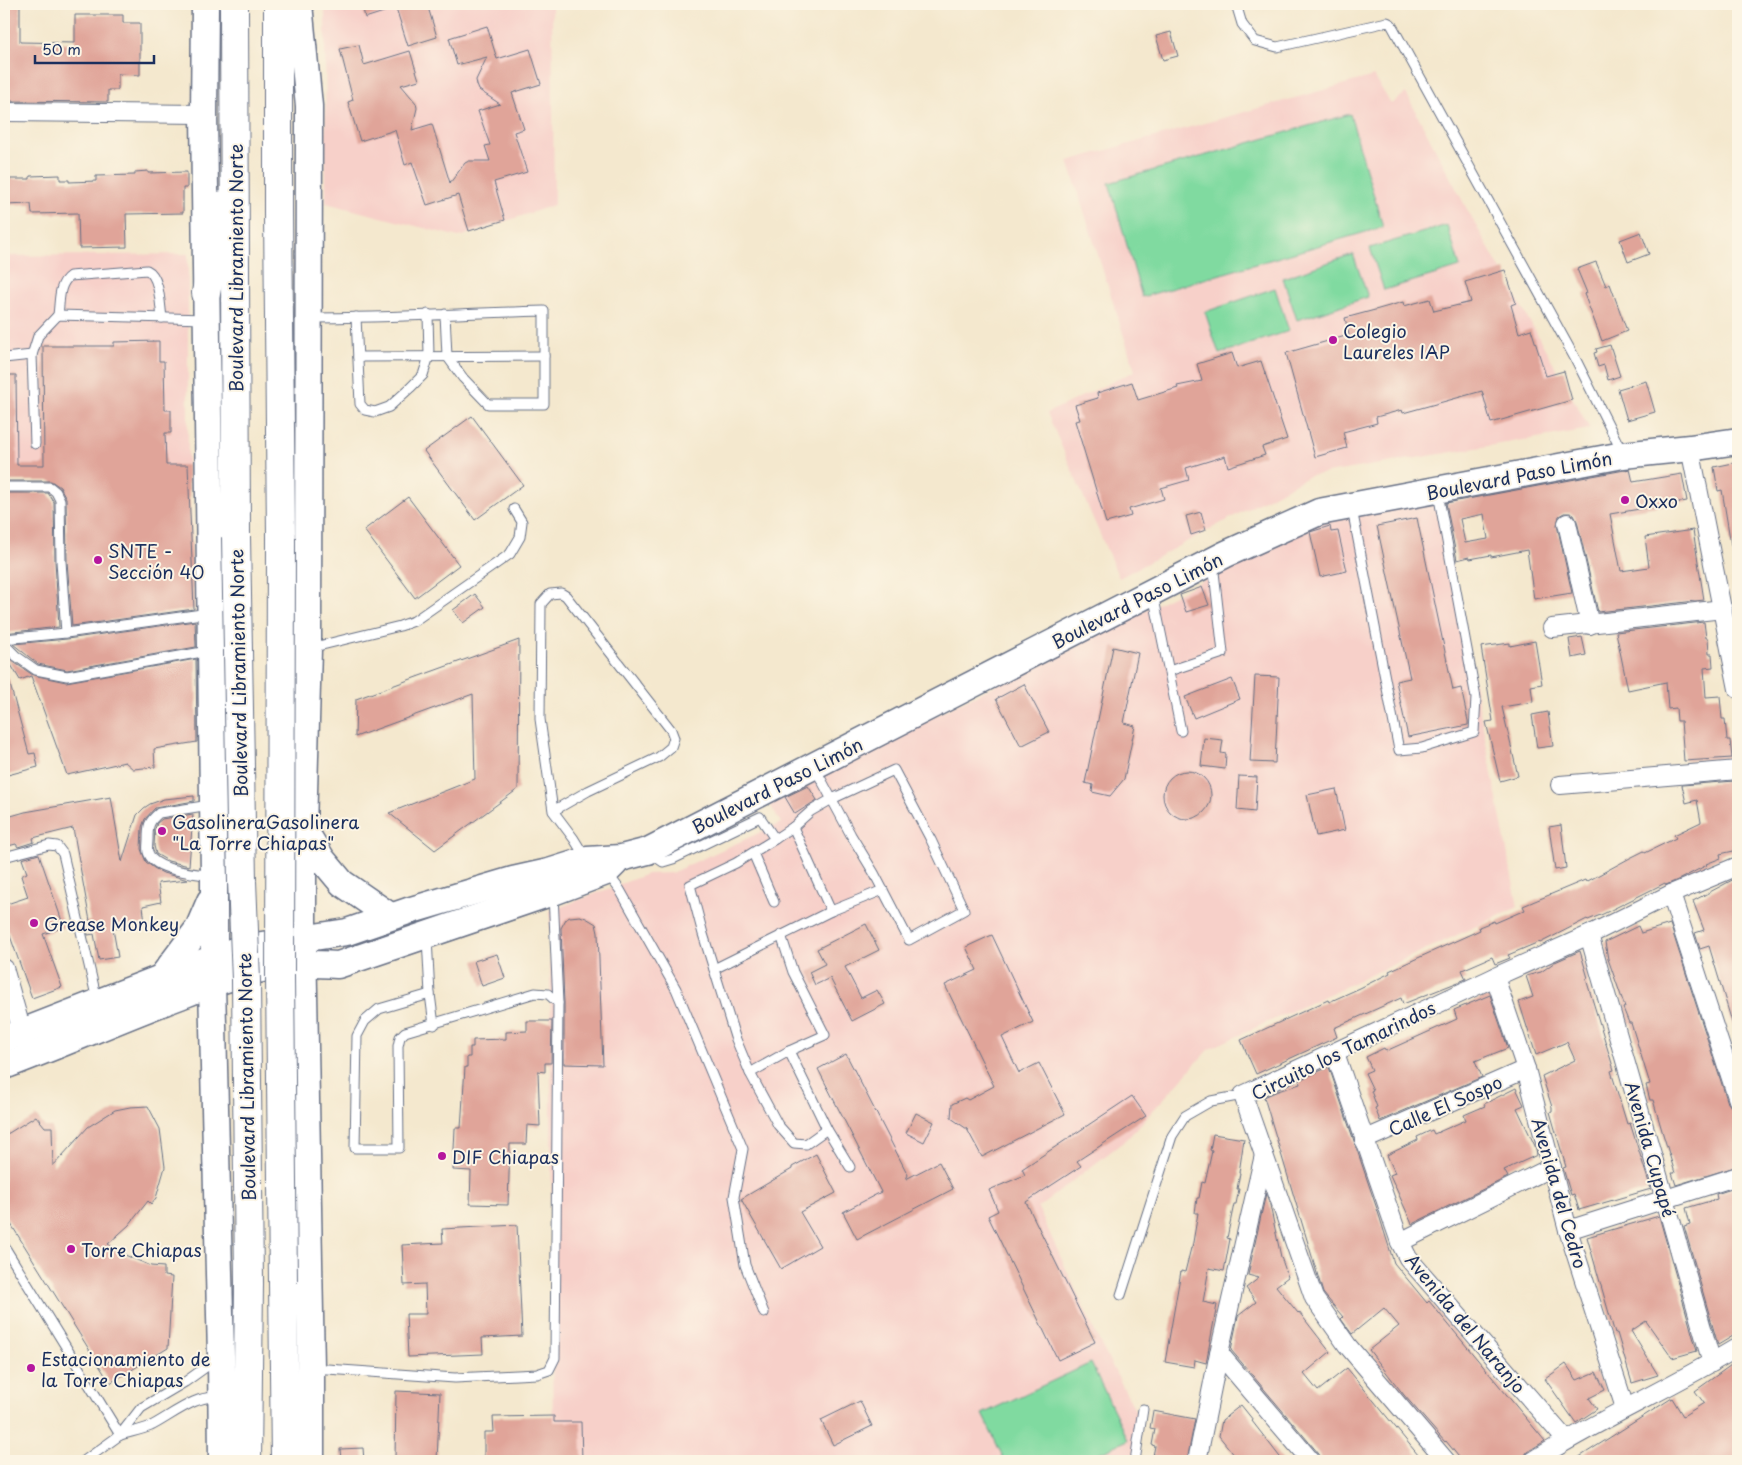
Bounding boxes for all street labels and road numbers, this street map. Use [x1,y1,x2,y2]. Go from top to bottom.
street label: Boulevard Libramiento Norte [222,144,249,392]
street label: Boulevard Paso Limón [1424,444,1614,506]
street label: Boulevard Paso Limón [1047,545,1227,655]
street label: Boulevard Libramiento Norte [222,549,254,797]
street label: Boulevard Paso Limón [687,730,867,840]
street label: Boulevard Libramiento Norte [230,953,262,1201]
street label: Circuito los Tamarindos [1246,994,1440,1106]
street label: Calle El Sospo [1384,1068,1506,1142]
street label: Avenida Cupapé [1619,1078,1683,1220]
street label: Avenida del Cedro [1526,1114,1594,1272]
street label: Avenida del Naranjo [1399,1247,1533,1399]

